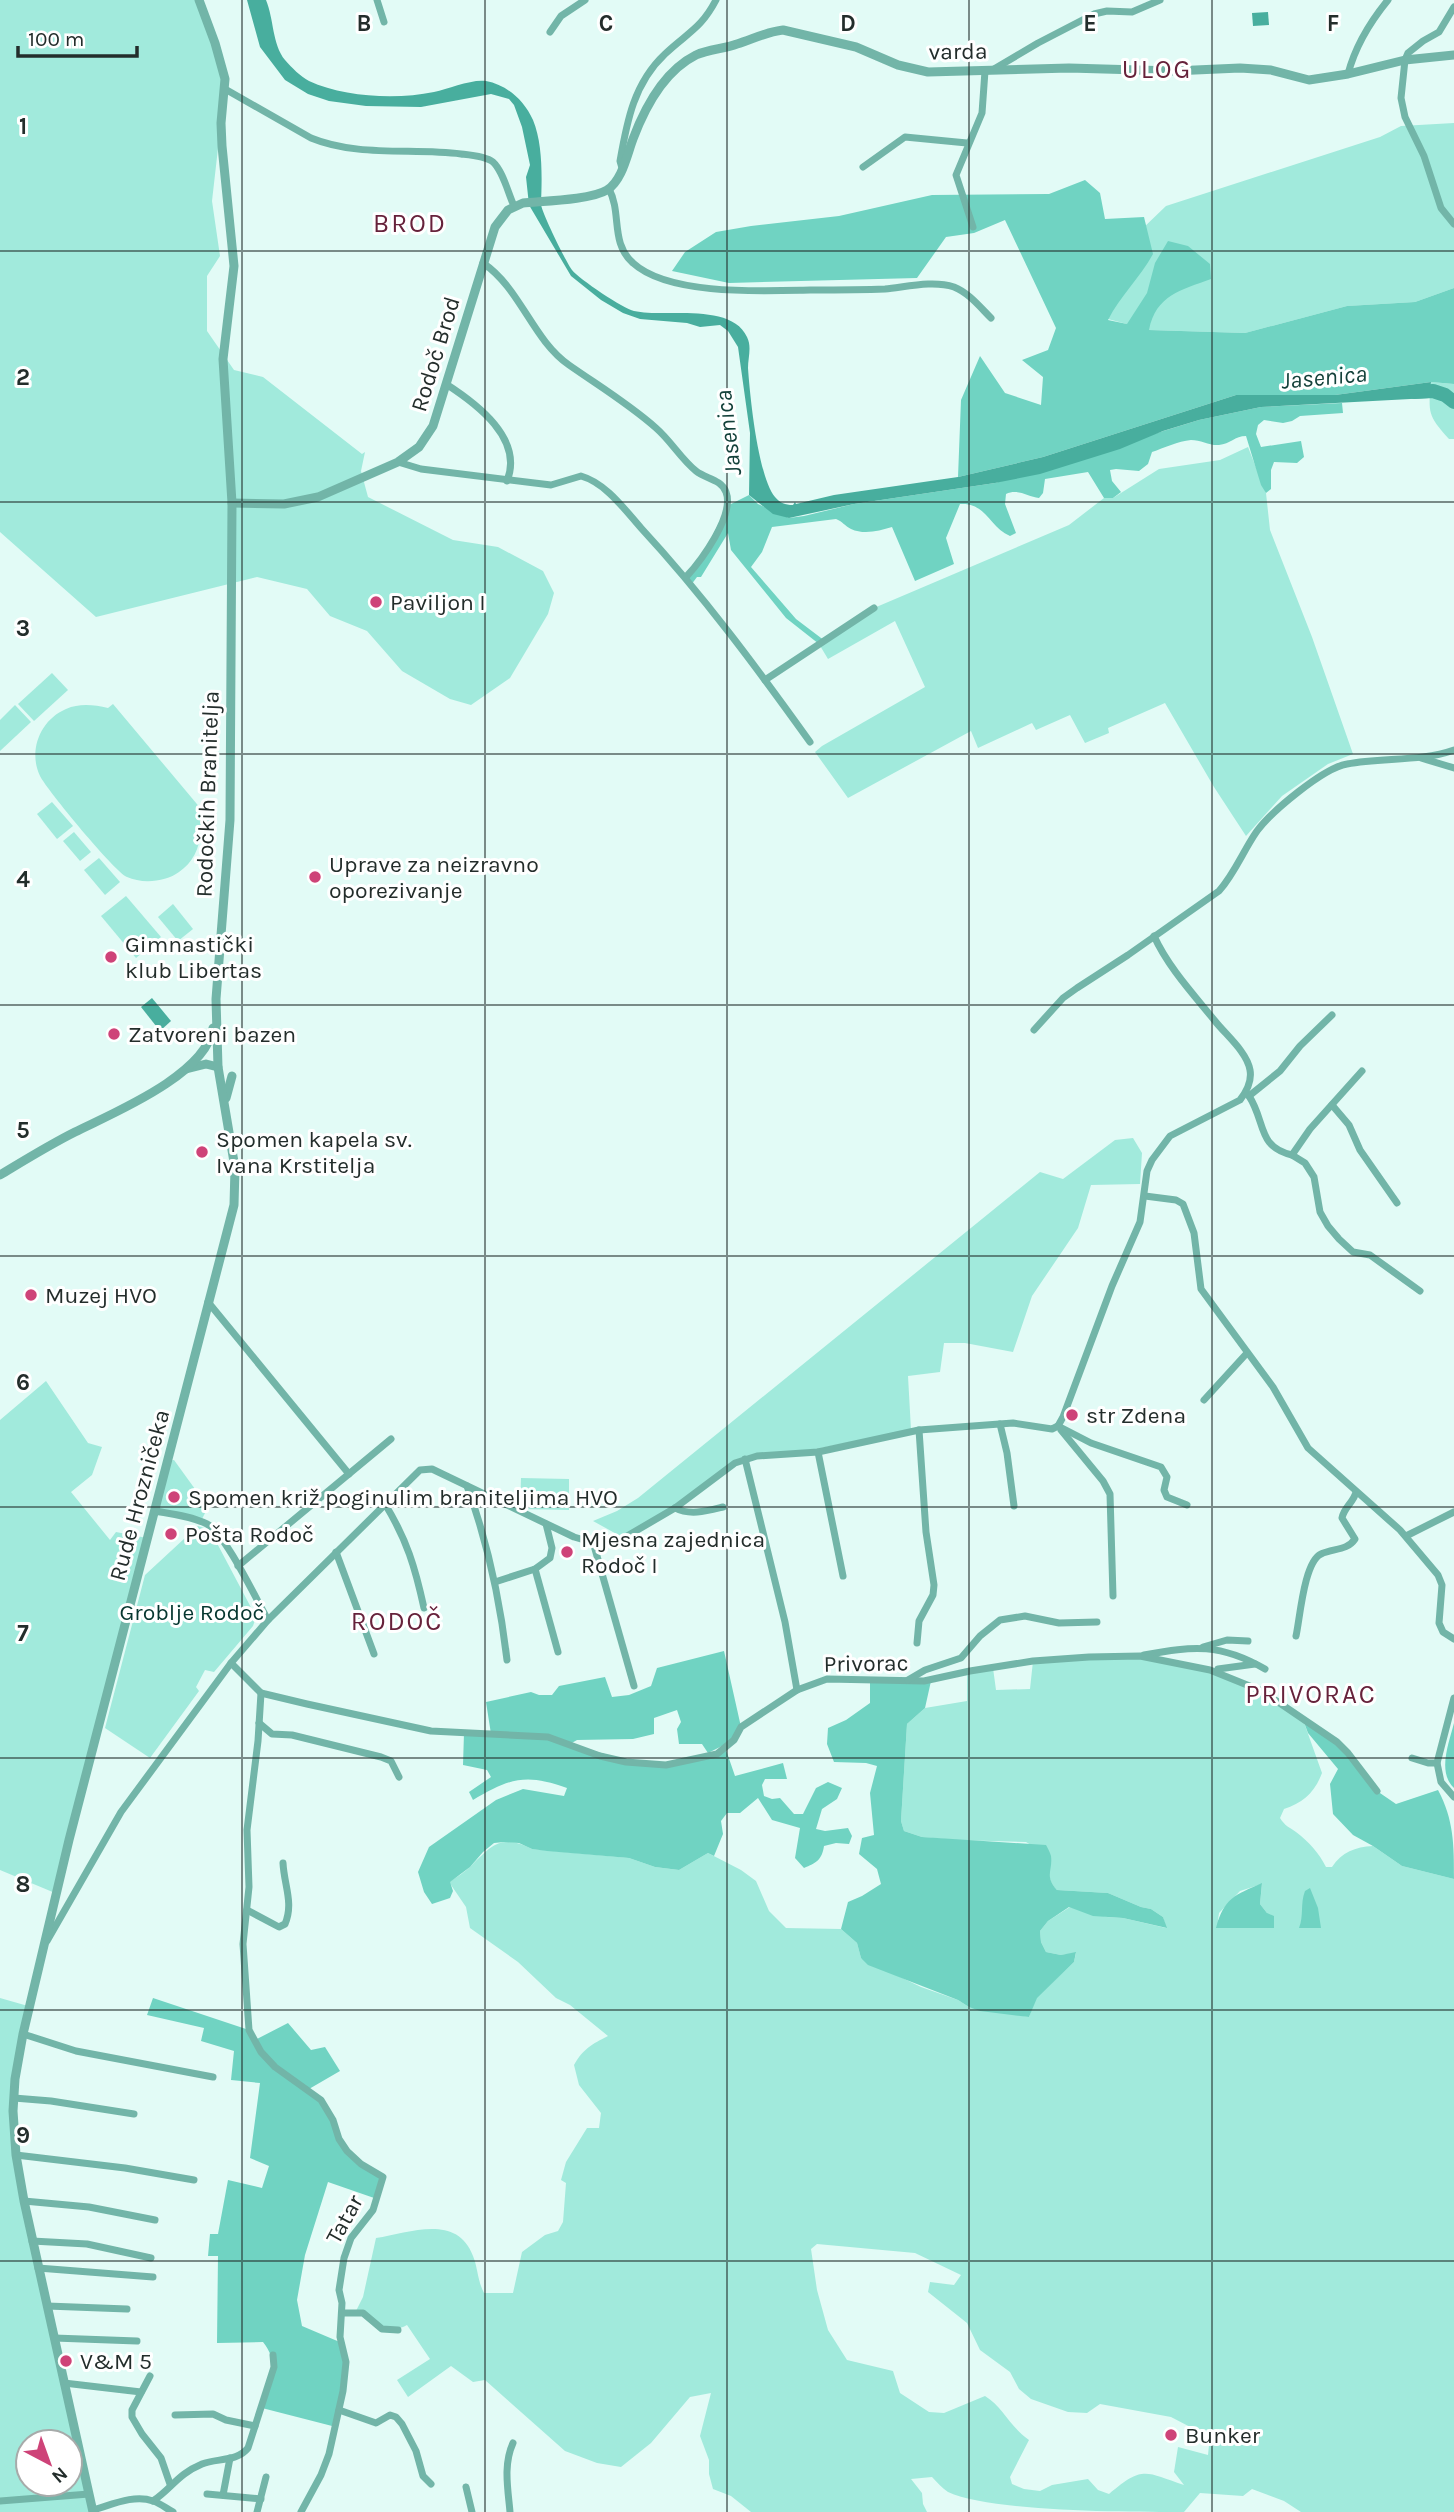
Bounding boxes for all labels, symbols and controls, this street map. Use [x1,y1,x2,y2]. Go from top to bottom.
text: B [357,10,371,37]
text: C [599,10,613,37]
text: D [840,10,856,37]
text: E [1083,10,1097,37]
text: F [1327,10,1339,37]
scale bar [18,14,136,58]
text: 100 m [28,27,85,51]
street label: varda [928,37,988,66]
district label: ULOG [1122,54,1192,85]
text: 1 [19,113,27,140]
district label: BROD [373,208,447,239]
street label: Rodoč Brod [405,293,466,415]
water label: Jasenica [1280,359,1368,395]
text: 2 [16,364,30,391]
water label: Jasenica [709,389,747,477]
place label: Paviljon I [390,589,486,616]
marker: Paviljon I [368,594,384,610]
text: 3 [16,615,30,642]
street label: Rodočkih Branitelja [190,690,225,898]
place label: Uprave za neizravno oporezivanje [329,851,539,904]
text: 4 [16,866,30,893]
marker: Uprave za neizravno oporezivanje [307,869,323,885]
place label: Gimnastički klub Libertas [125,931,262,984]
marker: Gimnastički klub Libertas [103,949,119,965]
place label: Zatvoreni bazen [128,1021,296,1048]
marker: Zatvoreni bazen [106,1026,122,1042]
text: 5 [16,1117,30,1144]
place label: Spomen kapela sv. Ivana Krstitelja [216,1126,412,1179]
marker: Spomen kapela sv. Ivana Krstitelja [194,1144,210,1160]
place label: Muzej HVO [45,1282,157,1309]
marker: Muzej HVO [23,1287,39,1303]
text: 6 [16,1369,30,1396]
place label: str Zdena [1086,1402,1186,1429]
street label: Rude Hrozničeka [104,1407,175,1584]
marker: str Zdena [1064,1407,1080,1423]
place label: Spomen križ poginulim braniteljima HVO [188,1484,618,1511]
marker: Spomen križ poginulim braniteljima HVO [166,1489,182,1505]
place label: Pošta Rodoč [185,1521,314,1548]
marker: Pošta Rodoč [163,1526,179,1542]
place label: Mjesna zajednica Rodoč I [581,1526,765,1579]
marker: Mjesna zajednica Rodoč I [559,1544,575,1560]
park label: Groblje Rodoč [120,1599,264,1626]
district label: RODOČ [351,1605,443,1637]
text: 7 [17,1620,29,1647]
street label: Privorac [823,1649,909,1678]
district label: PRIVORAC [1245,1679,1377,1710]
text: 8 [16,1871,30,1898]
text: 9 [16,2122,30,2149]
street label: Tatar [320,2189,369,2248]
place label: V&M 5 [80,2348,152,2375]
marker: V&M 5 [58,2353,74,2369]
place label: Bunker [1185,2422,1261,2449]
marker: Bunker [1163,2427,1179,2443]
north arrow [14,2428,84,2498]
text: N [47,2462,72,2488]

